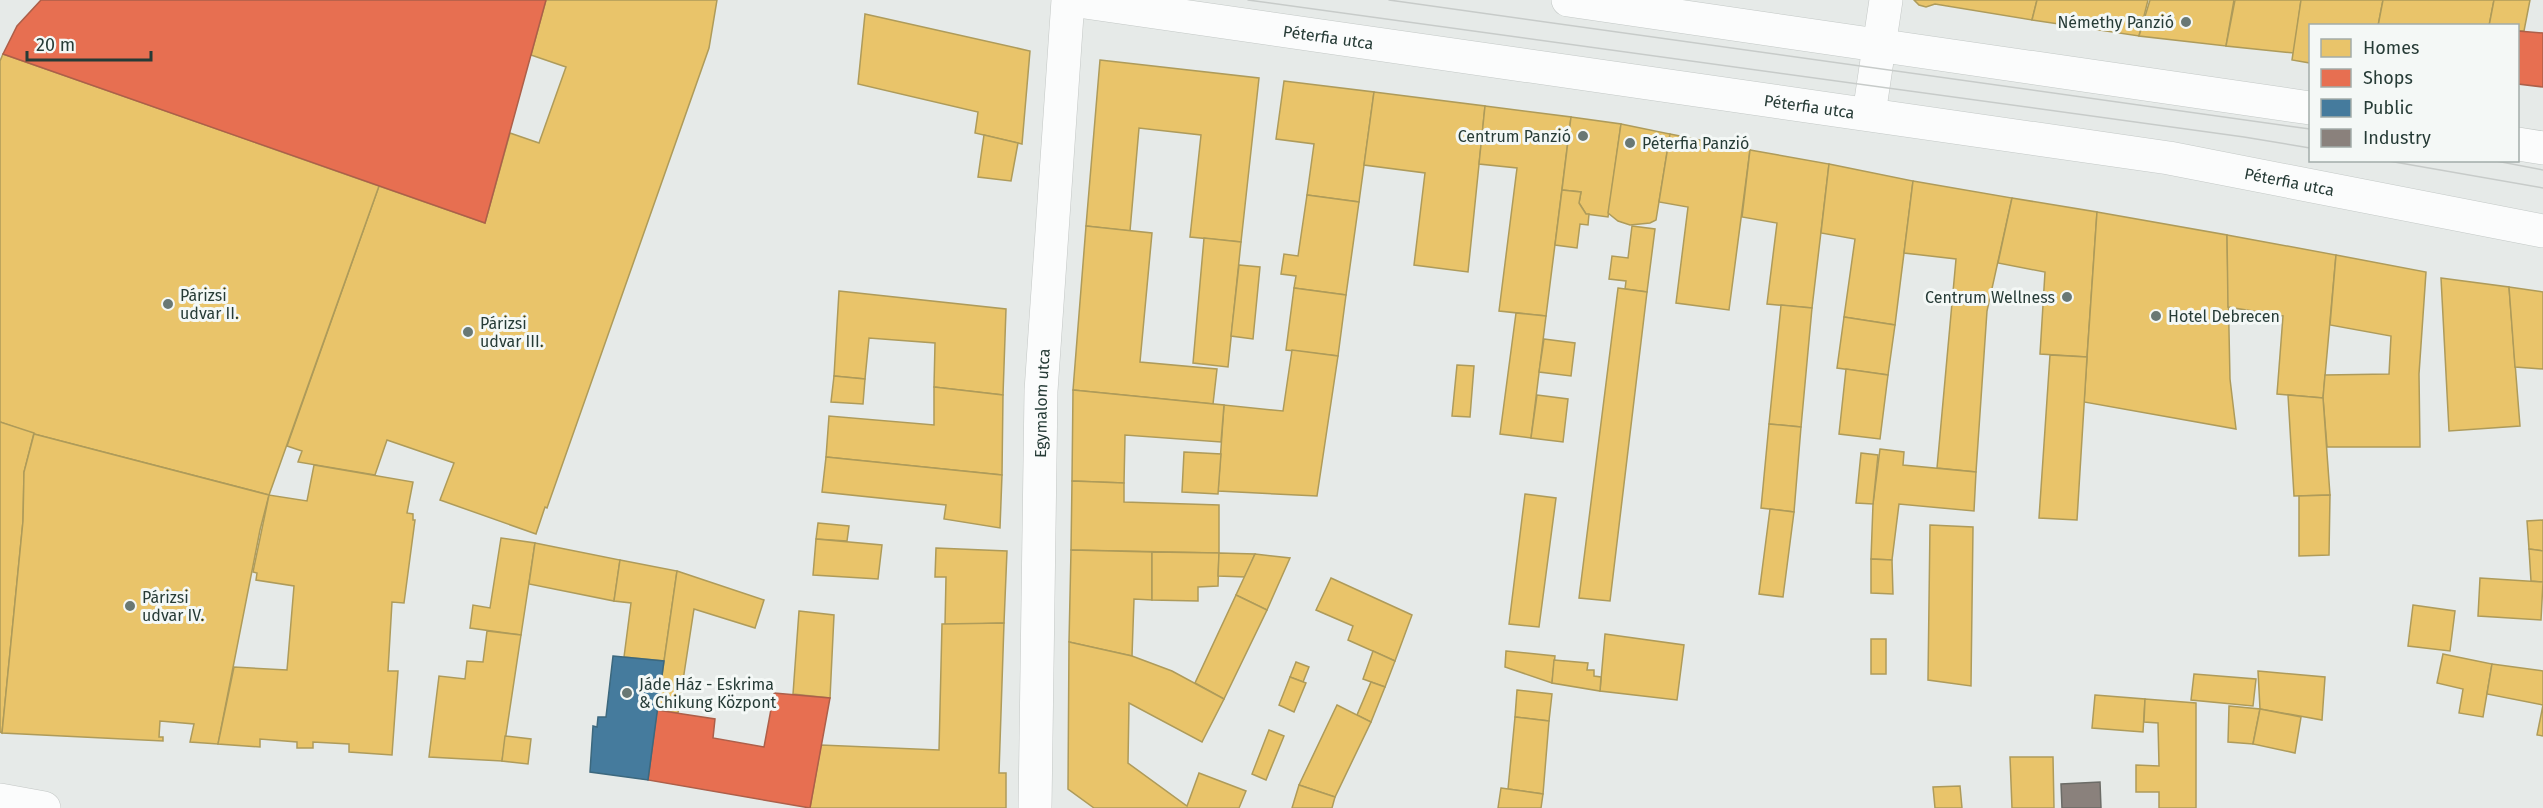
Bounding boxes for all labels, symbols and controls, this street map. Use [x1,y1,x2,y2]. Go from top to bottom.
place label: Némethy Panzió [2057,13,2174,32]
marker: Némethy Panzió [2179,15,2193,29]
street label: Péterfia utca [1282,22,1375,53]
scale bar [27,24,152,62]
legend [2309,24,2519,162]
text: 20 m [36,34,75,56]
text: Homes [2363,37,2419,59]
text: Shops [2363,67,2413,89]
street label: Péterfia utca [1763,91,1856,123]
text: Public [2363,97,2413,119]
place label: Centrum Panzió [1458,127,1571,146]
text: Industry [2363,127,2431,149]
marker: Centrum Panzió [1576,129,1590,143]
place label: Péterfia Panzió [1642,134,1749,153]
marker: Péterfia Panzió [1623,136,1637,150]
street label: Péterfia utca [2243,164,2336,200]
place label: Párizsi udvar II. [180,286,239,323]
place label: Centrum Wellness [1925,288,2055,307]
marker: Centrum Wellness [2060,290,2074,304]
marker: Párizsi udvar II. [161,297,175,311]
place label: Hotel Debrecen [2168,307,2280,326]
marker: Hotel Debrecen [2149,309,2163,323]
place label: Párizsi udvar III. [480,314,544,351]
marker: Párizsi udvar III. [461,325,475,339]
street label: Egymalom utca [1031,348,1054,458]
place label: Párizsi udvar IV. [142,588,204,625]
marker: Párizsi udvar IV. [123,599,137,613]
place label: Jáde Ház - Eskrima & Chikung Központ [639,675,777,712]
marker: Jáde Ház - Eskrima & Chikung Központ [620,686,634,700]

